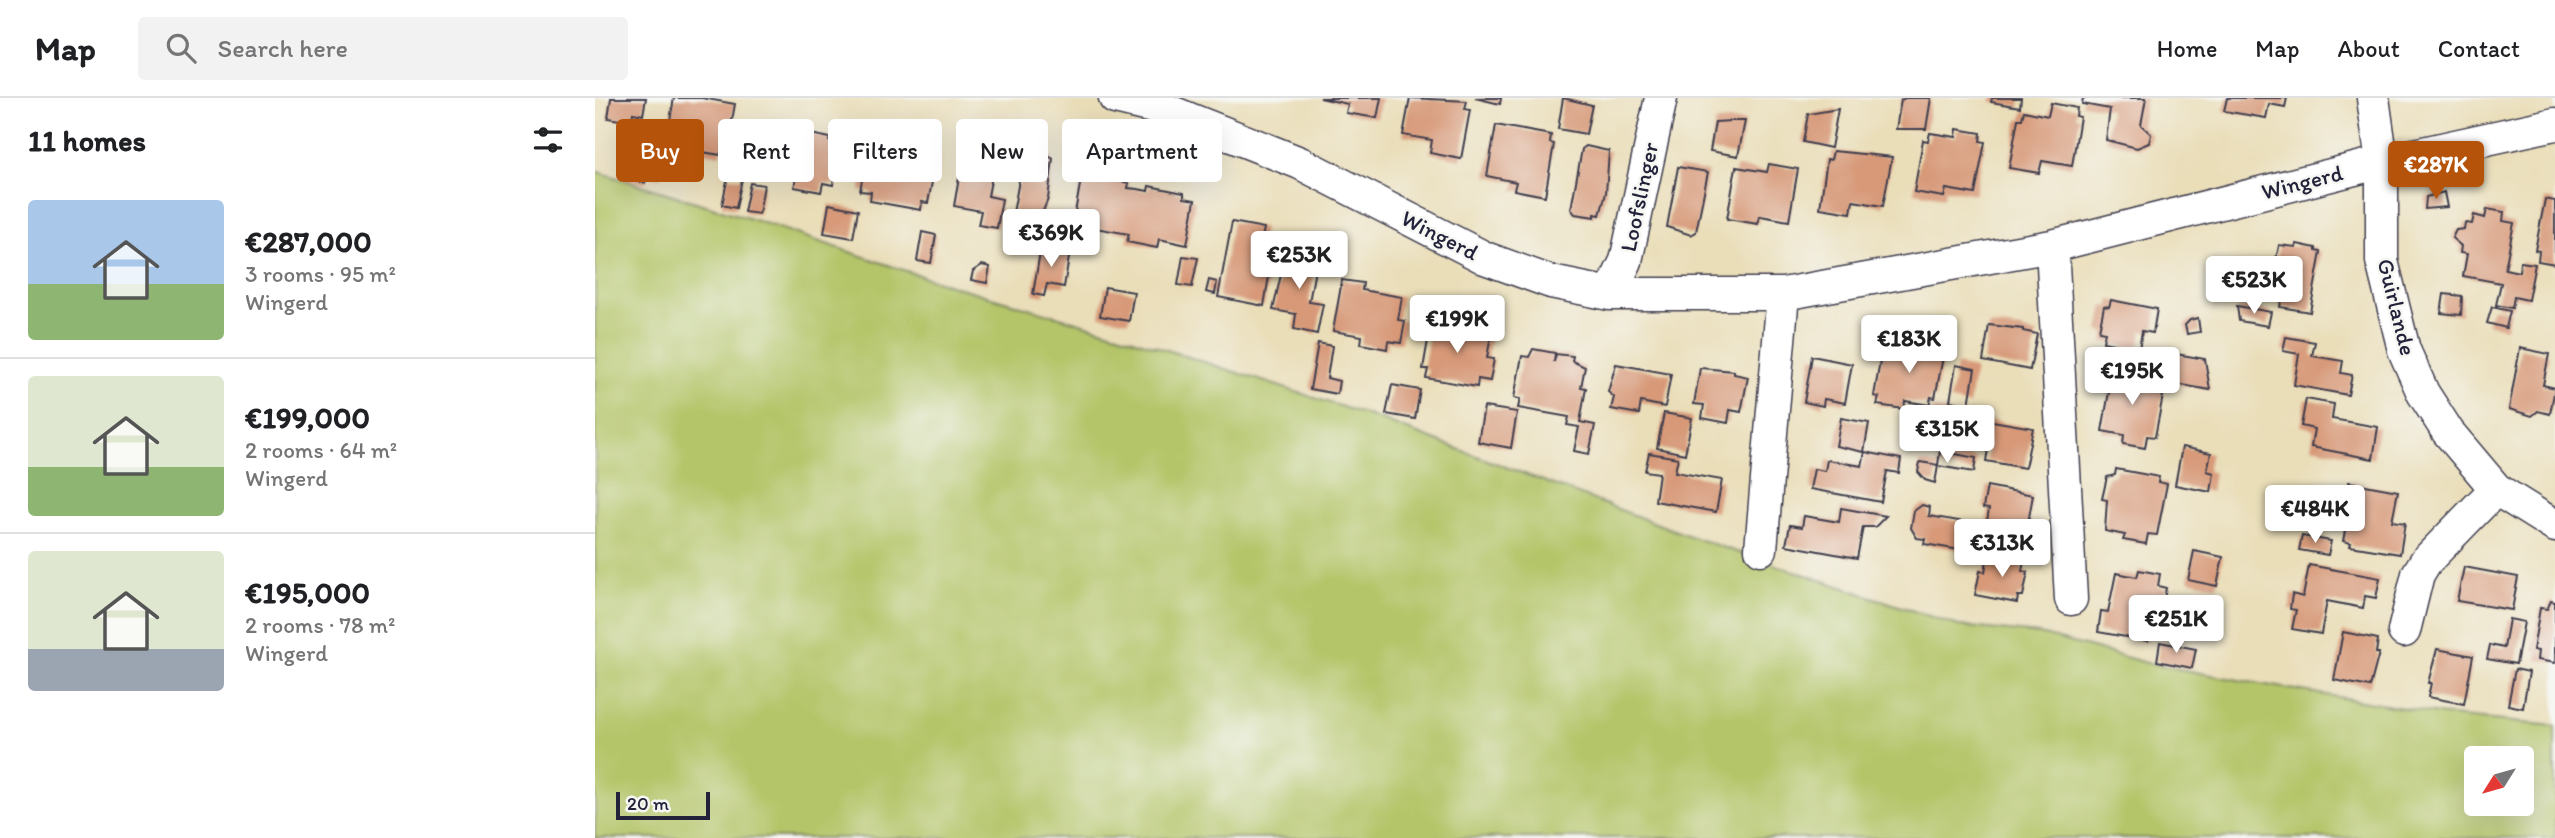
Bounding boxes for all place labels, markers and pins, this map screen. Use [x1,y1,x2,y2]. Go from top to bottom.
pin: €287K [2387,141,2485,201]
pin: €369K [1002,209,1100,269]
pin: €253K [1250,232,1348,291]
pin: €523K [2205,256,2303,316]
pin: €199K [1408,296,1506,355]
pin: €183K [1860,316,1958,375]
pin: €195K [2083,348,2181,407]
pin: €315K [1898,406,1996,465]
pin: €484K [2266,486,2364,545]
pin: €313K [1953,519,2051,579]
pin: €251K [2127,596,2225,655]

